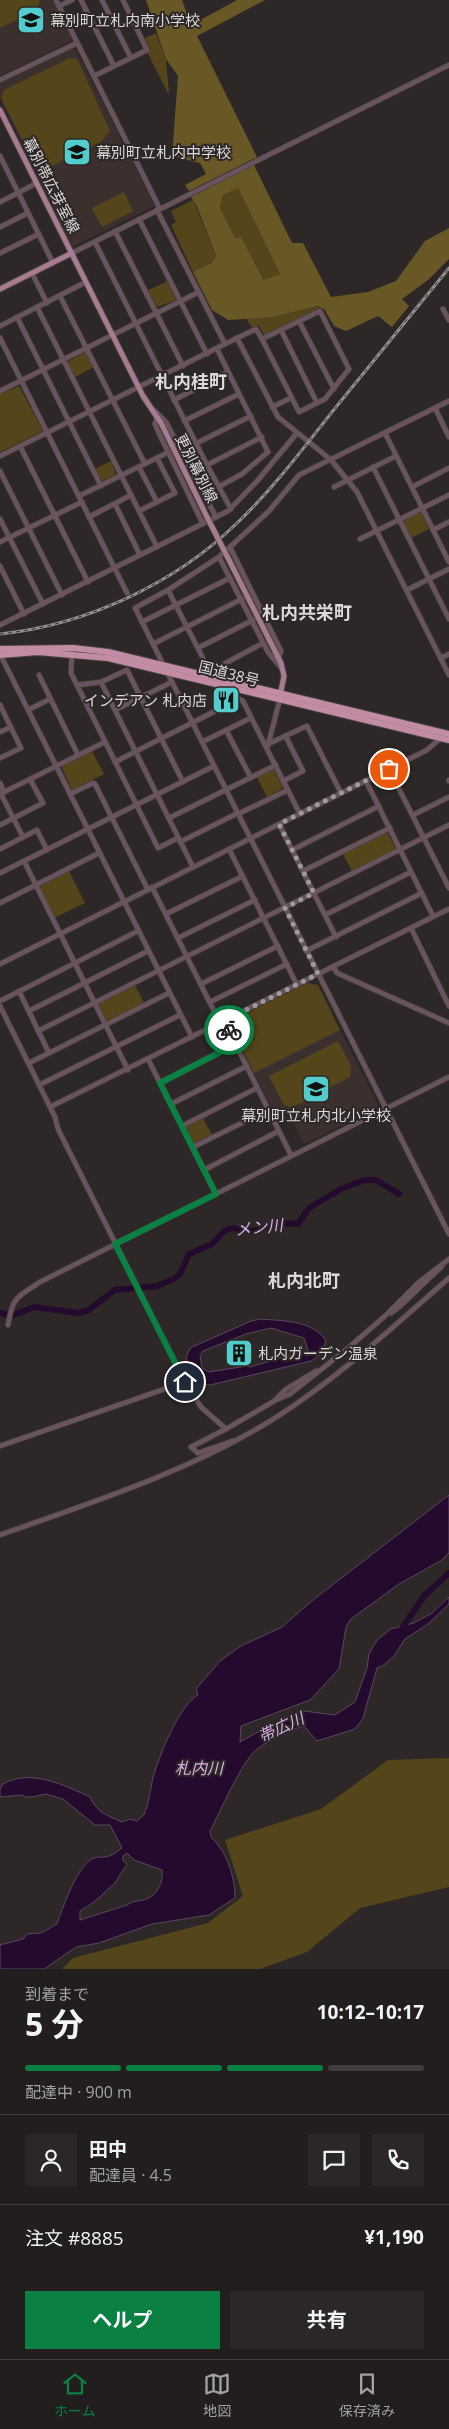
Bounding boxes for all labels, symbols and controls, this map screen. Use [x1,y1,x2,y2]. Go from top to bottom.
school or university icon: 幕別町立札内南小学校 [16,5,46,35]
place label: 幕別町立札内南小学校 [50,10,200,30]
street label: 幕別帯広芽室線 [19,134,85,236]
school or university icon: 幕別町立札内中学校 [62,137,92,167]
place label: 幕別町立札内中学校 [96,142,231,162]
district label: 札内桂町 [155,369,227,393]
street label: 更別幕別線 [171,430,223,506]
district label: 札内共栄町 [262,600,352,624]
street label: 国道38号 [196,656,262,690]
restaurant icon: インデアン 札内店 [211,685,241,715]
place label: インデアン 札内店 [84,690,207,710]
pin [368,748,410,790]
icon: bag [375,755,403,783]
courier [204,1005,254,1055]
icon: bike [215,1016,243,1044]
school or university icon: 幕別町立札内北小学校 [301,1074,331,1104]
place label: 幕別町立札内北小学校 [241,1105,391,1125]
water label: メン川 [234,1213,286,1240]
district label: 札内北町 [268,1268,340,1292]
building icon: 札内ガーデン温泉 [224,1338,254,1368]
place label: 札内ガーデン温泉 [258,1343,378,1363]
pin [164,1361,206,1403]
icon: home [171,1368,199,1396]
water label: 帯広川 [255,1706,309,1747]
water label: 札内川 [175,1757,225,1779]
text: 到着まで [25,1983,89,2005]
text: 10:12–10:17 [317,1999,424,2025]
text: 5 分 [25,2002,84,2045]
text: 配達中 · 900 m [25,2081,132,2103]
button: person [25,2134,77,2186]
button: chat [308,2134,360,2186]
button: phone [372,2134,424,2186]
text: 田中 [89,2136,127,2162]
text: 配達員 · 4.5 [89,2164,172,2186]
text: ¥1,190 [364,2224,424,2250]
text: 注文 #8885 [25,2225,124,2251]
button: ヘルプ [25,2291,220,2349]
button: 共有 [230,2291,424,2349]
tab: ホーム [54,2370,95,2420]
tab: 地図 [203,2370,231,2420]
tab: 保存済み [339,2370,395,2420]

